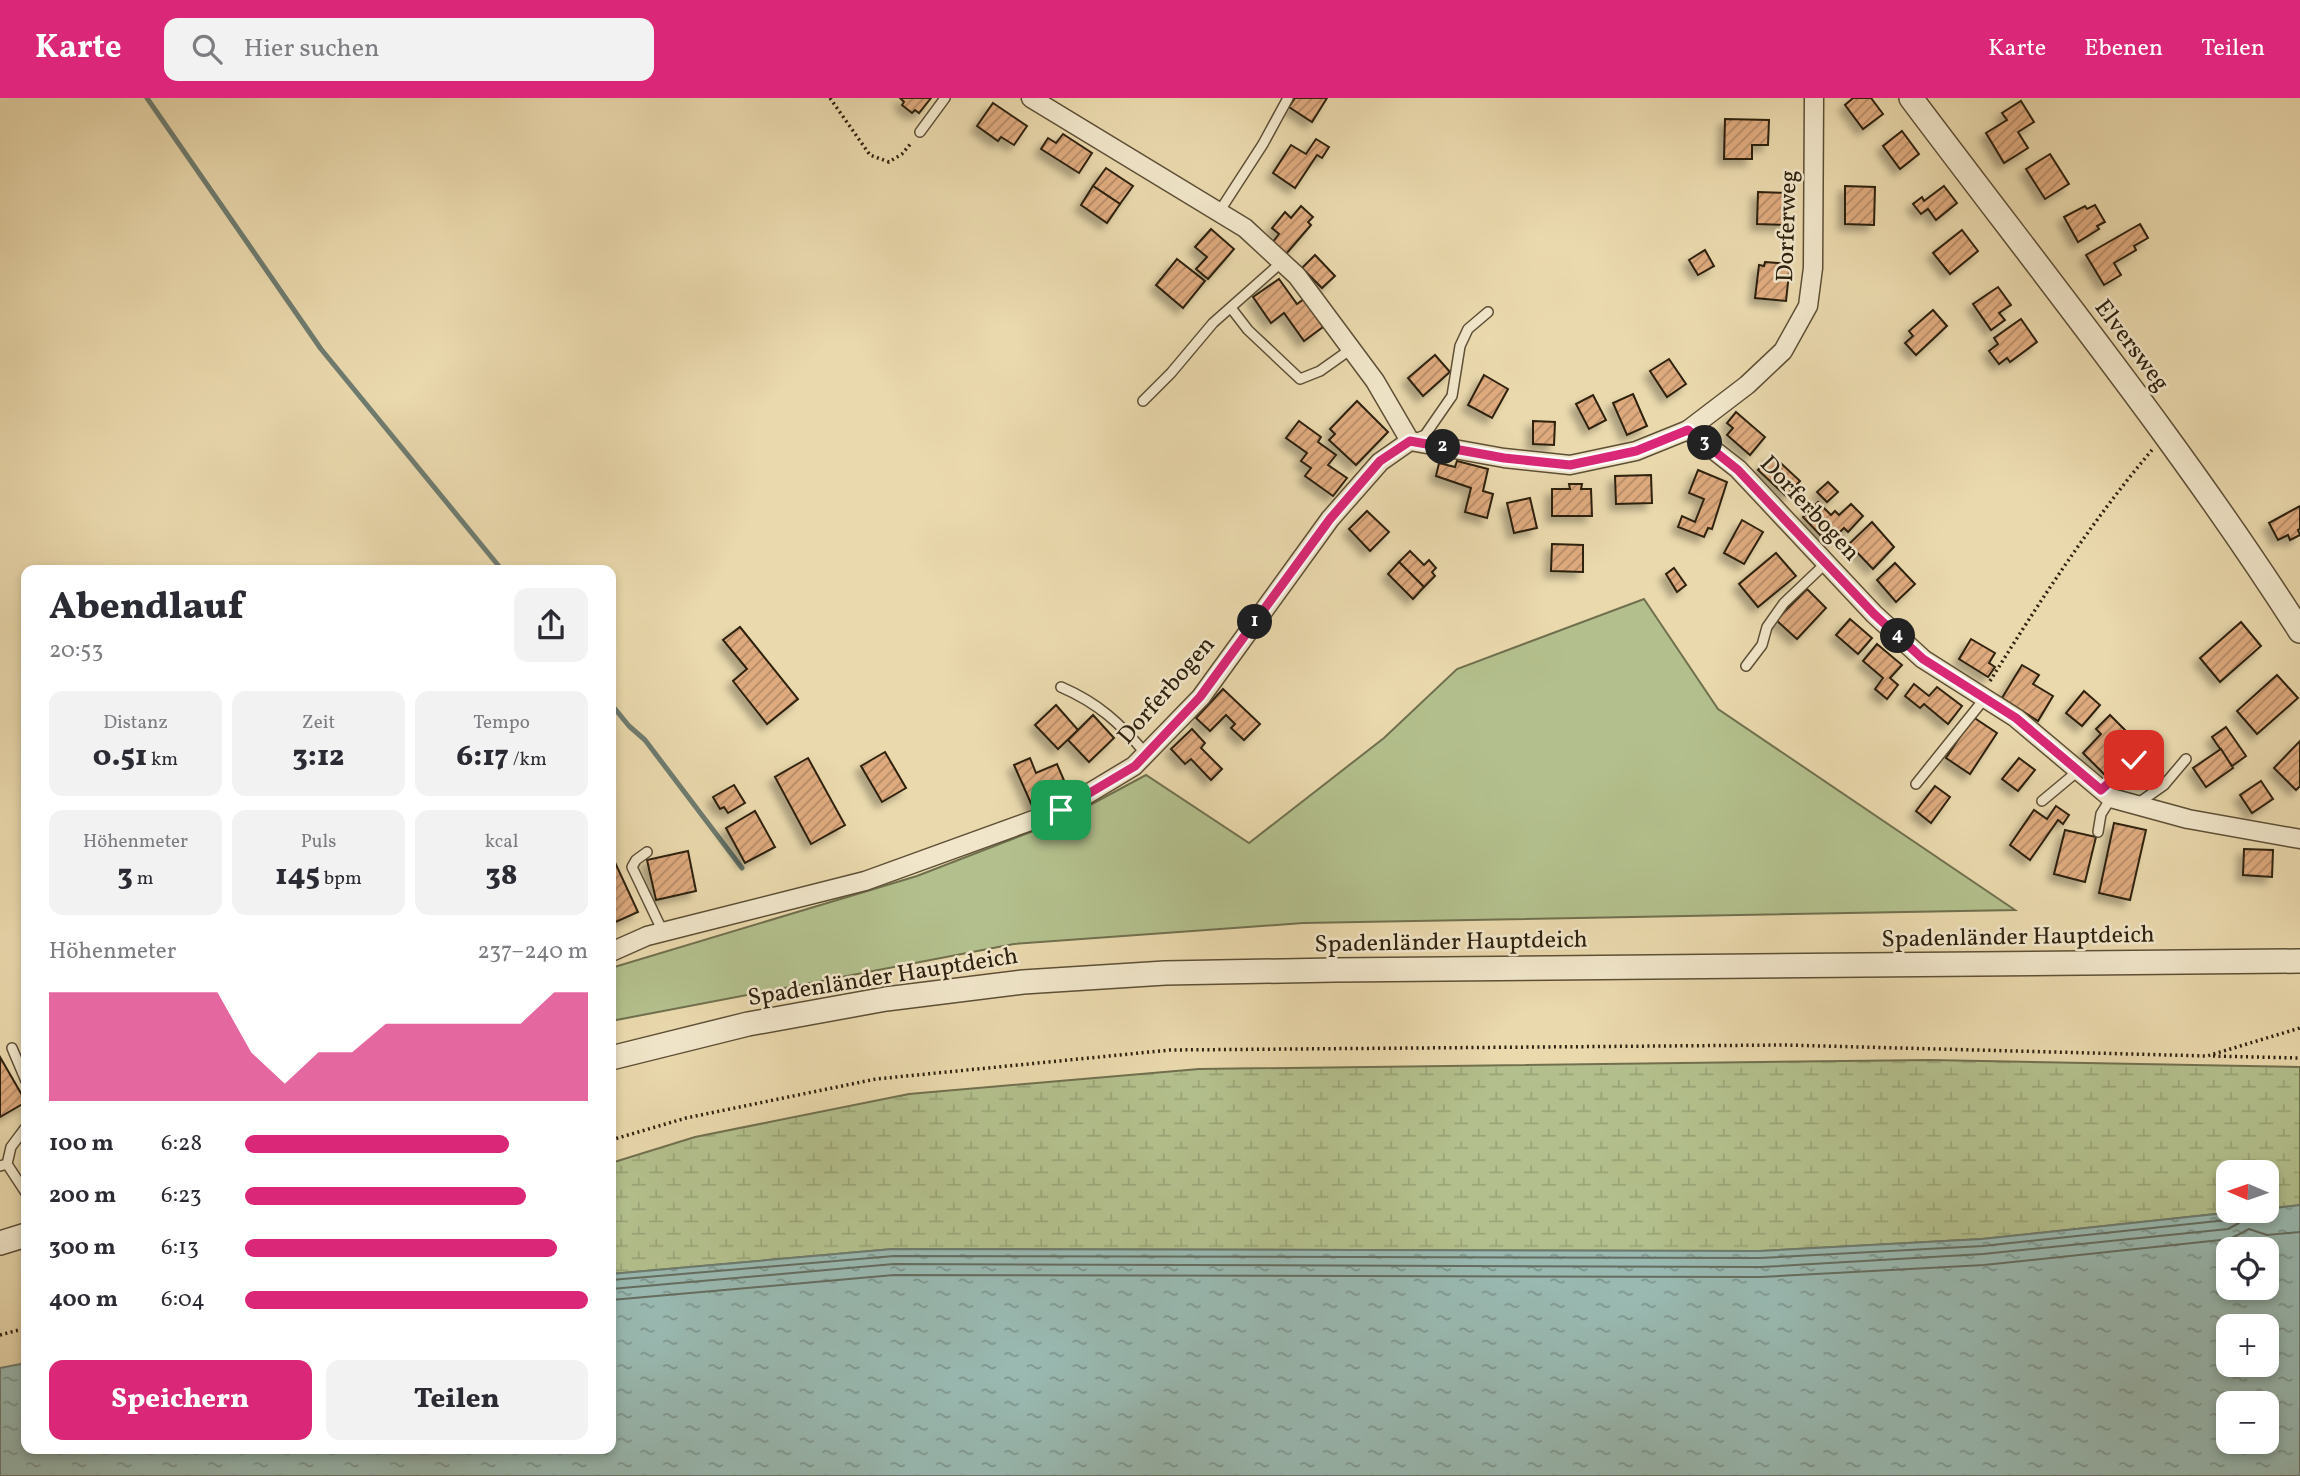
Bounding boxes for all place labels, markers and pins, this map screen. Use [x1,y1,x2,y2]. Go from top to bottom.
pin: 3 [1688,426,1722,460]
pin: 2 [1426,430,1460,464]
pin: 1 [1238,604,1272,640]
pin: 4 [1881,618,1916,654]
pin [2104,730,2164,790]
pin [1031,780,1091,840]

